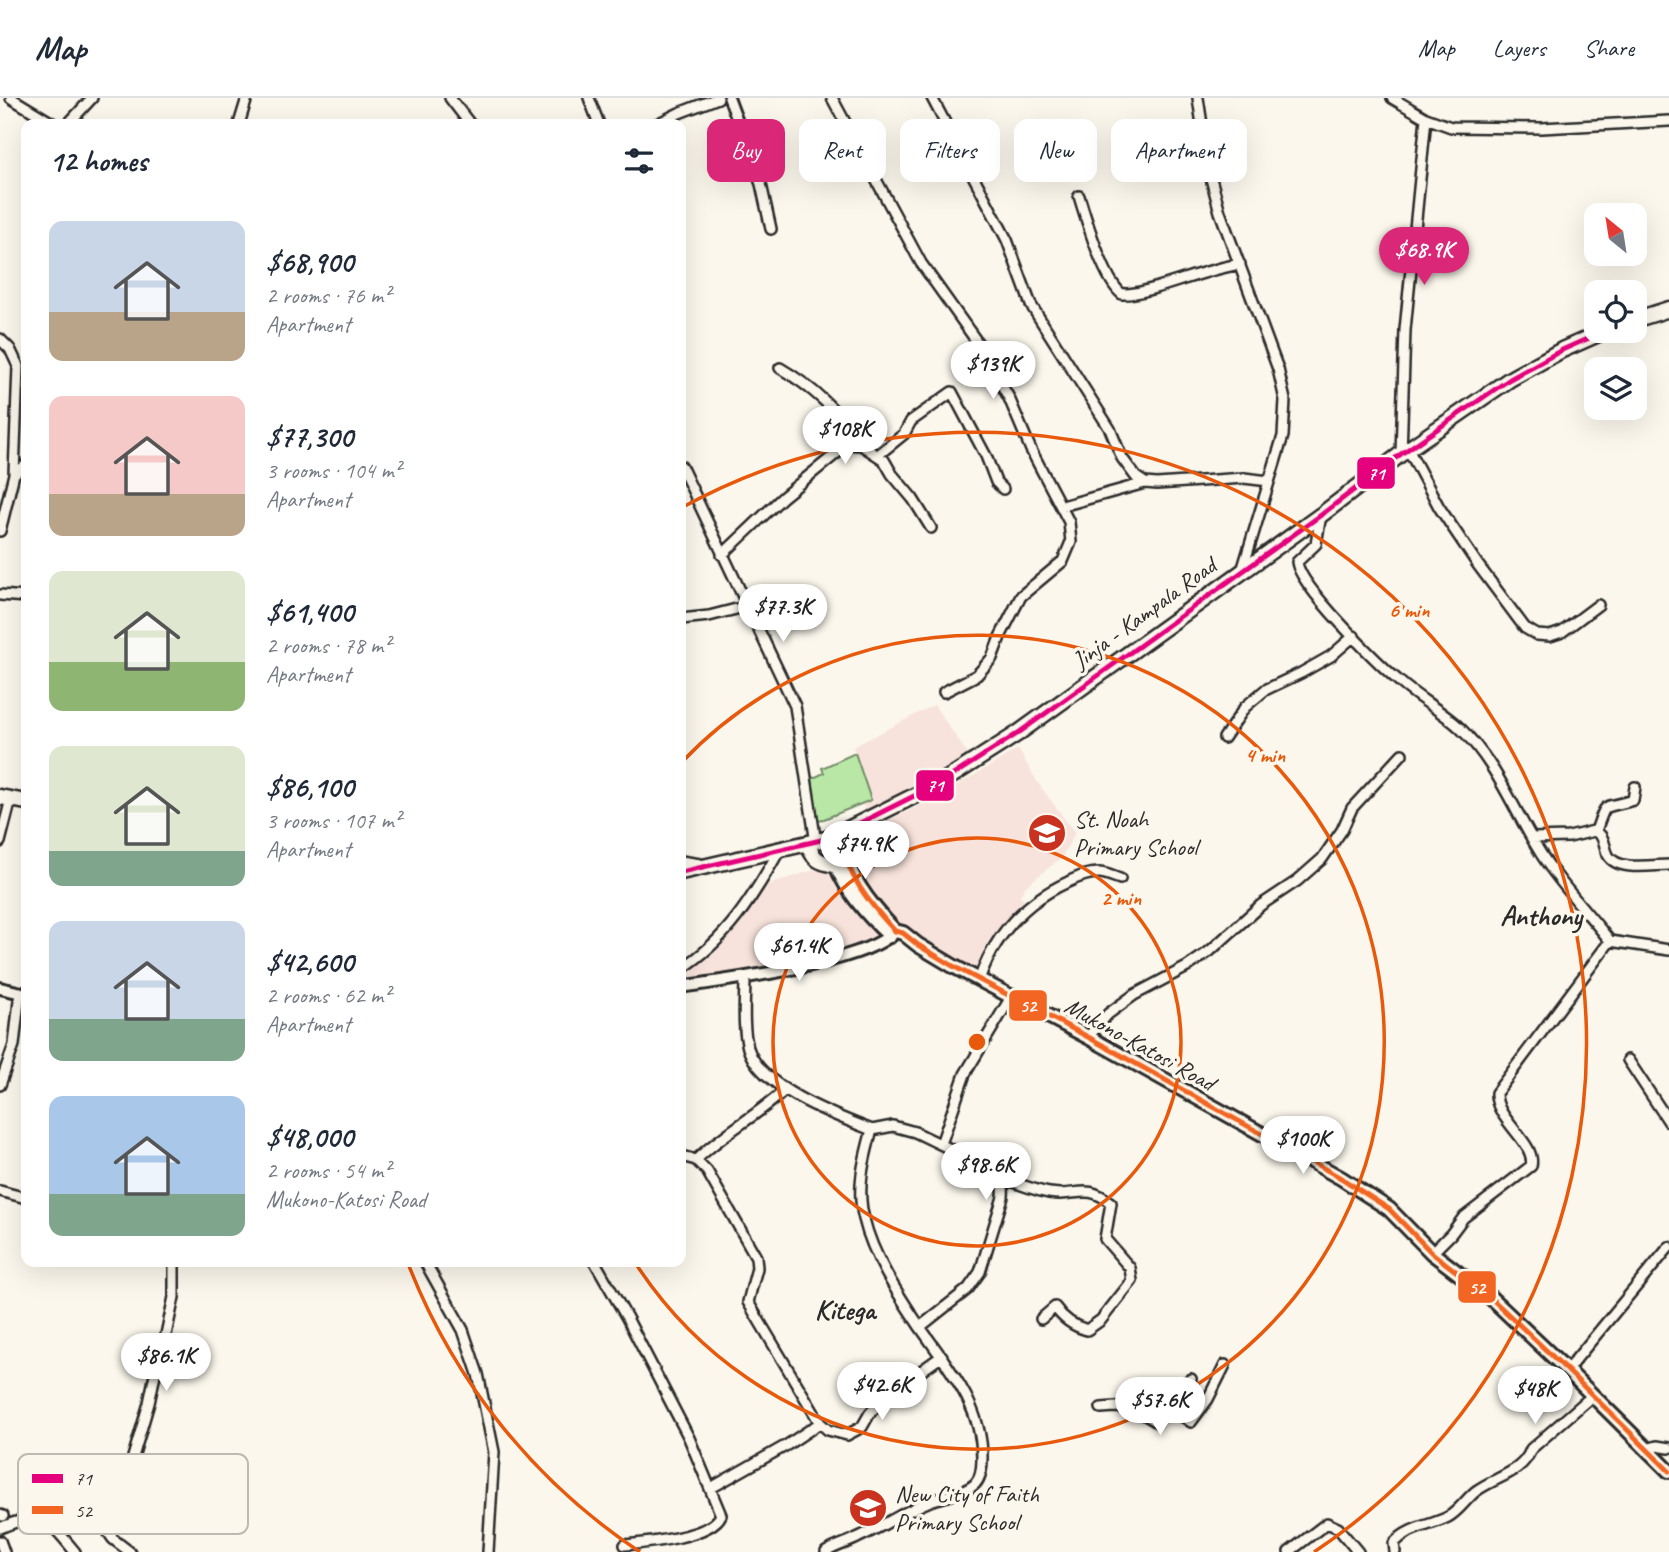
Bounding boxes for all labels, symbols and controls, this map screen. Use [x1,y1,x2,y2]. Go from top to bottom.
text: Map [35,27,86,69]
text: Map [1418,33,1455,63]
text: Layers [1493,33,1546,63]
text: Share [1584,33,1634,63]
chip: Buy [707,119,785,182]
chip: Rent [799,119,886,182]
chip: Filters [900,119,1000,182]
chip: New [1014,119,1097,182]
chip: Apartment [1111,119,1247,182]
text: 12 homes [49,142,147,180]
icon: filters [620,142,658,180]
north arrow [1584,203,1647,266]
map controls [1584,203,1647,420]
pin: $68.9K [1367,228,1481,287]
text: $68.9K [1395,235,1453,264]
text: $68,900 [266,243,353,281]
icon: home [105,249,189,333]
button: locate [1584,280,1647,343]
text: 2 rooms · 76 m² [266,281,390,310]
text: Apartment [266,310,351,339]
pin: $139K [944,342,1042,401]
text: $139K [967,349,1019,378]
button: layers [1584,357,1647,420]
pin: $108K [796,406,894,466]
text: $108K [818,414,872,443]
text: $77,300 [266,418,353,456]
icon: home [105,424,189,508]
text: 3 rooms · 104 m² [266,456,401,485]
line badge: 71 [1356,456,1396,490]
text: 71 [1367,462,1387,486]
text: Apartment [266,485,351,514]
street label: Jinja - Kampala Road [1065,549,1225,676]
pin: $77.3K [726,584,840,644]
text: $77.3K [754,592,812,621]
text: $61,400 [266,593,354,631]
text: 6 min [1389,597,1430,623]
icon: home [105,599,189,683]
text: 2 rooms · 78 m² [266,631,390,660]
text: Apartment [266,660,351,689]
text: 4 min [1245,742,1285,768]
text: $86,100 [266,768,354,806]
line badge: 71 [915,769,955,802]
icon: home [105,774,189,858]
text: 71 [926,774,946,798]
place label: St. Noah Primary School [1074,804,1201,862]
text: 3 rooms · 107 m² [266,806,401,835]
school or university icon: St. Noah Primary School [1026,812,1068,854]
pin: $74.9K [808,822,922,881]
text: $74.9K [836,829,894,858]
text: Apartment [266,835,351,864]
text: 2 min [1101,885,1141,911]
district label: Anthony [1500,898,1584,934]
pin: $61.4K [742,924,856,983]
text: $61.4K [770,931,828,960]
text: $42,600 [266,943,354,981]
icon: home [105,949,189,1033]
text: 2 rooms · 62 m² [266,981,390,1010]
line badge: 52 [1008,989,1048,1022]
street label: Mukono-Katosi Road [1060,990,1223,1099]
text: 52 [1020,994,1039,1018]
text: Apartment [266,1010,351,1039]
centre of rings [965,1030,989,1054]
pin: $100K [1254,1116,1352,1176]
text: $48,000 [266,1118,353,1156]
icon: home [105,1124,189,1208]
text: $100K [1276,1124,1330,1153]
pin: $98.6K [929,1142,1043,1202]
text: $98.6K [957,1150,1015,1179]
text: 2 rooms · 54 m² [266,1156,390,1185]
text: Mukono-Katosi Road [266,1185,426,1214]
line badge: 52 [1457,1270,1497,1304]
text: 52 [1469,1276,1488,1300]
district label: Kitega [815,1292,878,1327]
pin: $86.1K [109,1334,223,1393]
text: $86.1K [137,1341,195,1370]
pin: $42.6K [825,1362,939,1422]
pin: $48K [1494,1366,1576,1426]
text: $42.6K [853,1370,911,1399]
text: $48K [1514,1374,1556,1403]
pin: $57.6K [1103,1378,1217,1437]
text: $57.6K [1131,1385,1189,1414]
legend [18,1454,248,1534]
text: 71 [75,1467,94,1491]
place label: New City of Faith Primary School [895,1479,1040,1537]
school or university icon: New City of Faith Primary School [847,1487,889,1529]
text: 52 [75,1499,94,1523]

